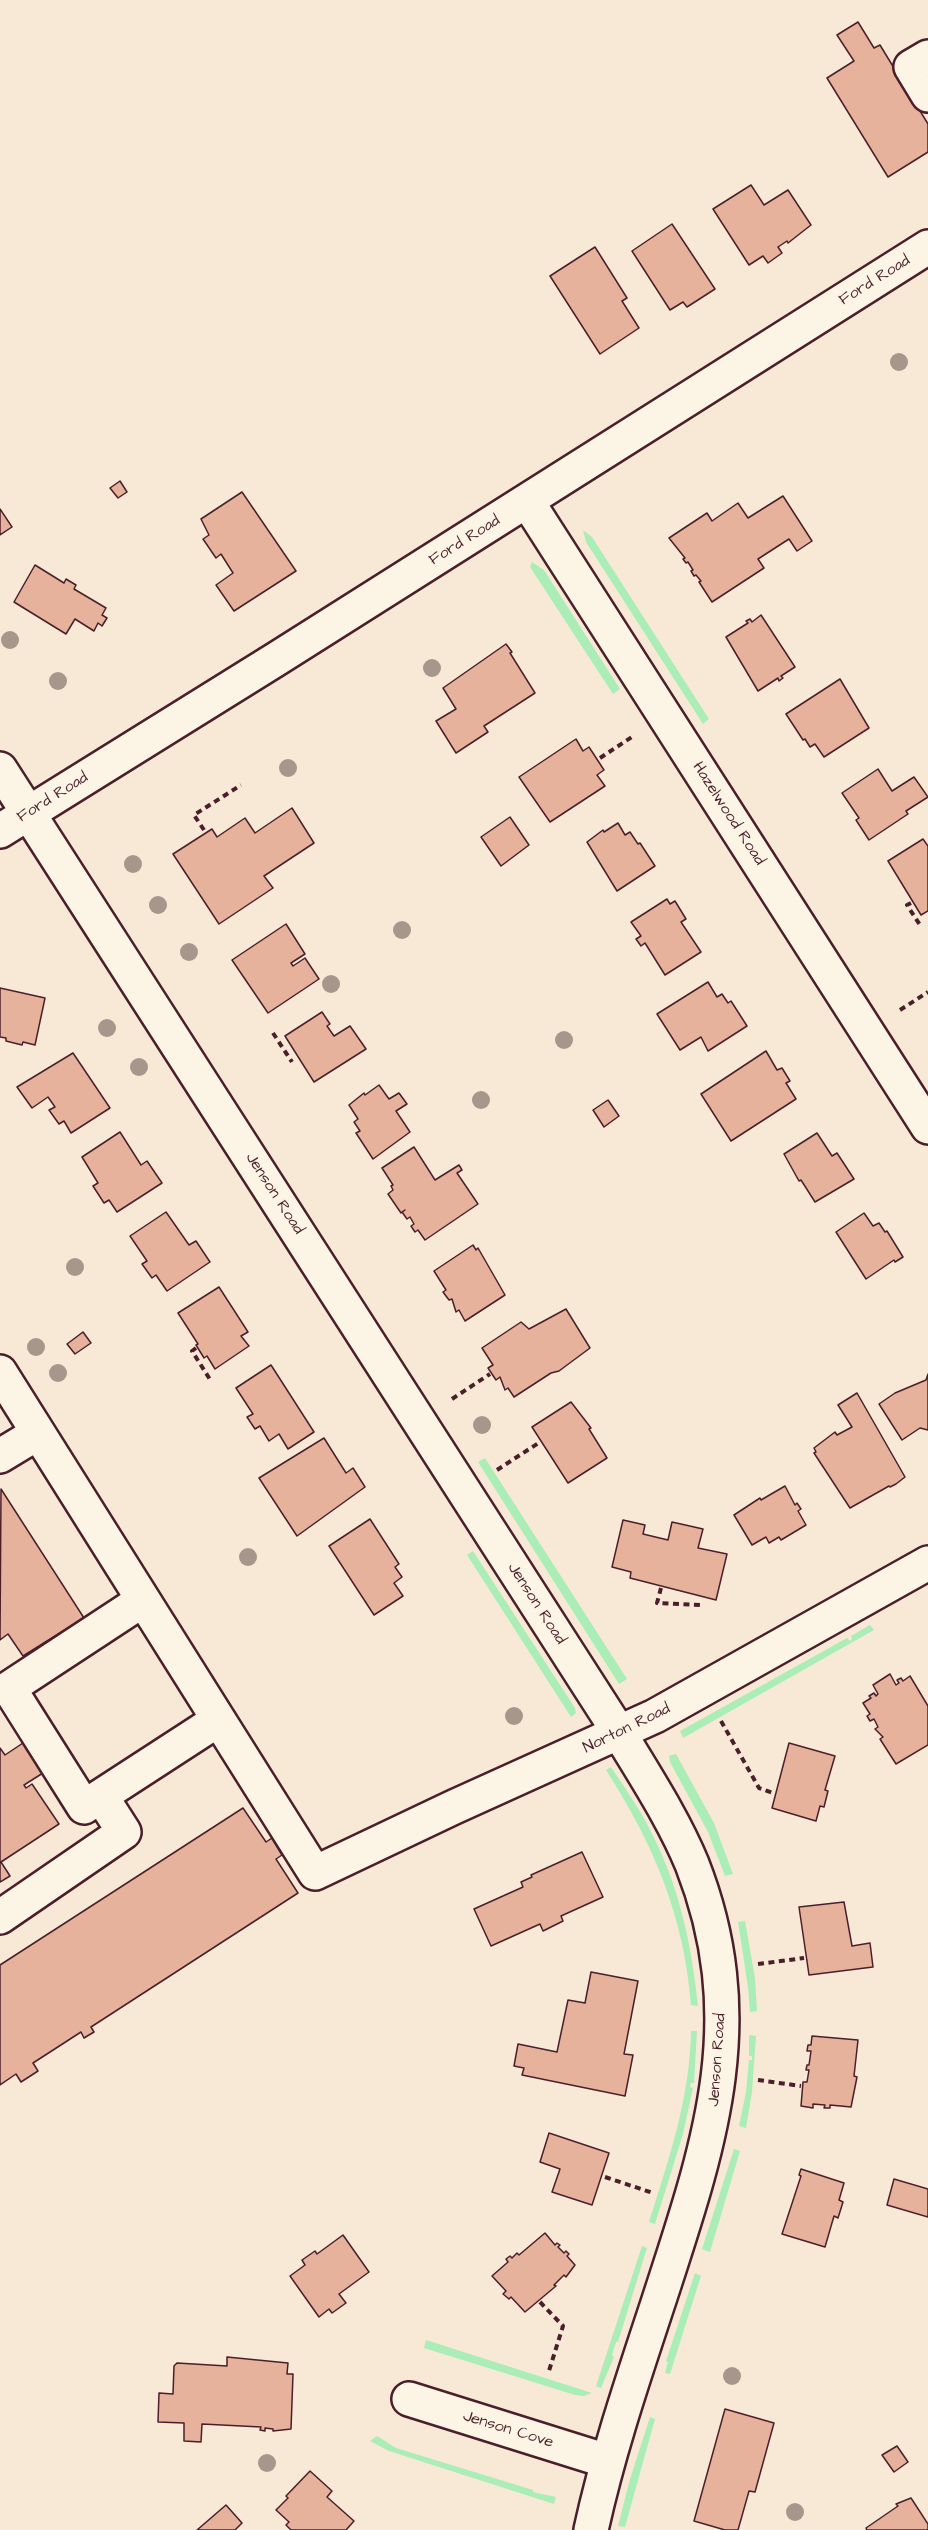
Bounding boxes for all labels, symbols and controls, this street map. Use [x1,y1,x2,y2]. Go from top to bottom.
street label: Ford Road [836,252,914,310]
street label: Ford Road [426,512,504,570]
street label: Hazelwood Road [687,759,769,869]
street label: Ford Road [14,769,92,827]
street label: Jenson Road [241,1150,307,1238]
street label: Jenson Road [503,1560,569,1648]
street label: Norton Road [580,1700,674,1758]
street label: Jenson Road [705,2013,731,2107]
street label: Jenson Cove [460,2407,556,2453]

